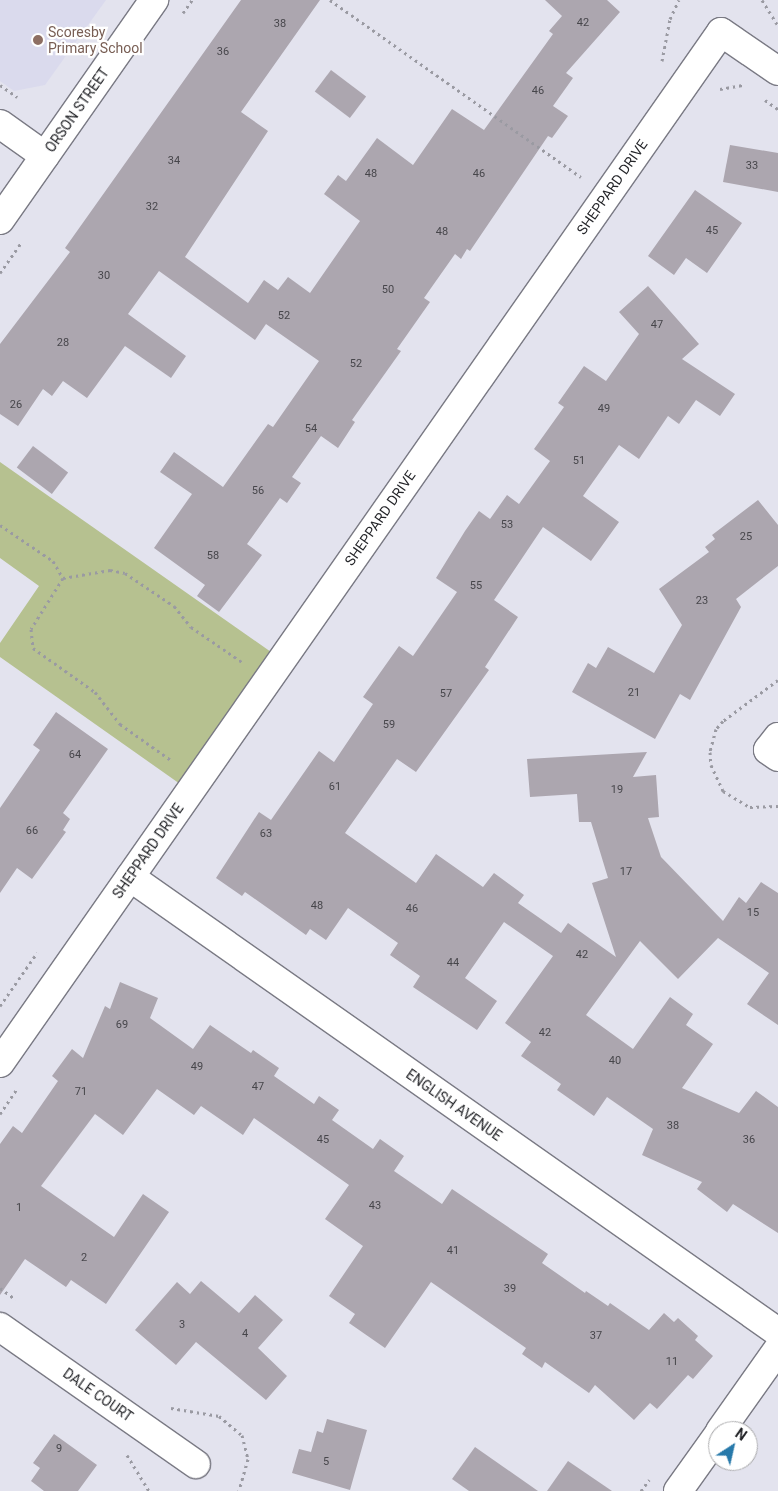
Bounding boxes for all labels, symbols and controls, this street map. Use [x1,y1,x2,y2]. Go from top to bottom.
house number: 42 [577,16,589,30]
house number: 38 [274,17,286,31]
place label: Scoresby Primary School [48,24,143,56]
marker: Scoresby Primary School [32,34,44,46]
house number: 36 [217,45,229,59]
street label: ORSON STREET [42,64,112,156]
house number: 46 [532,84,544,98]
street label: SHEPPARD DRIVE [573,136,651,238]
house number: 34 [168,154,180,168]
house number: 33 [746,159,758,173]
house number: 48 [365,167,377,181]
house number: 46 [473,167,485,181]
house number: 32 [146,200,158,214]
house number: 45 [706,224,718,238]
house number: 48 [436,225,448,239]
house number: 30 [98,269,110,283]
house number: 50 [382,283,394,297]
house number: 52 [278,309,290,323]
house number: 47 [651,318,663,332]
house number: 28 [57,336,69,350]
house number: 52 [350,357,362,371]
house number: 26 [10,398,22,412]
house number: 49 [598,402,610,416]
house number: 54 [305,422,317,436]
house number: 51 [573,454,585,468]
street label: SHEPPARD DRIVE [341,467,419,569]
house number: 56 [252,484,264,498]
house number: 53 [501,518,513,532]
house number: 25 [740,530,752,544]
house number: 58 [207,549,219,563]
house number: 55 [470,579,482,593]
house number: 23 [696,594,708,608]
house number: 21 [628,686,640,700]
house number: 57 [440,687,452,701]
house number: 59 [383,718,395,732]
house number: 64 [69,748,81,762]
house number: 61 [329,780,341,794]
house number: 19 [611,783,623,797]
street label: SHEPPARD DRIVE [109,800,187,902]
house number: 66 [26,824,38,838]
house number: 63 [260,827,272,841]
house number: 17 [620,865,632,879]
house number: 48 [311,899,323,913]
house number: 46 [406,902,418,916]
house number: 15 [747,906,759,920]
house number: 42 [576,948,588,962]
house number: 44 [447,956,459,970]
house number: 69 [116,1018,128,1032]
house number: 42 [539,1026,551,1040]
house number: 40 [609,1054,621,1068]
house number: 49 [191,1060,203,1074]
street label: ENGLISH AVENUE [403,1066,505,1144]
house number: 47 [252,1080,264,1094]
house number: 71 [75,1085,87,1099]
house number: 38 [667,1119,679,1133]
house number: 45 [317,1133,329,1147]
house number: 36 [743,1133,755,1147]
house number: 43 [369,1199,381,1213]
house number: 1 [16,1201,22,1215]
house number: 41 [447,1244,459,1258]
house number: 2 [81,1251,87,1265]
house number: 39 [504,1282,516,1296]
house number: 3 [179,1318,185,1332]
house number: 4 [242,1327,248,1341]
house number: 37 [590,1329,602,1343]
house number: 11 [666,1355,678,1369]
street label: DALE COURT [60,1365,136,1425]
north arrow [708,1421,758,1471]
text: N [732,1425,750,1444]
house number: 9 [56,1442,62,1456]
house number: 5 [323,1455,329,1469]

